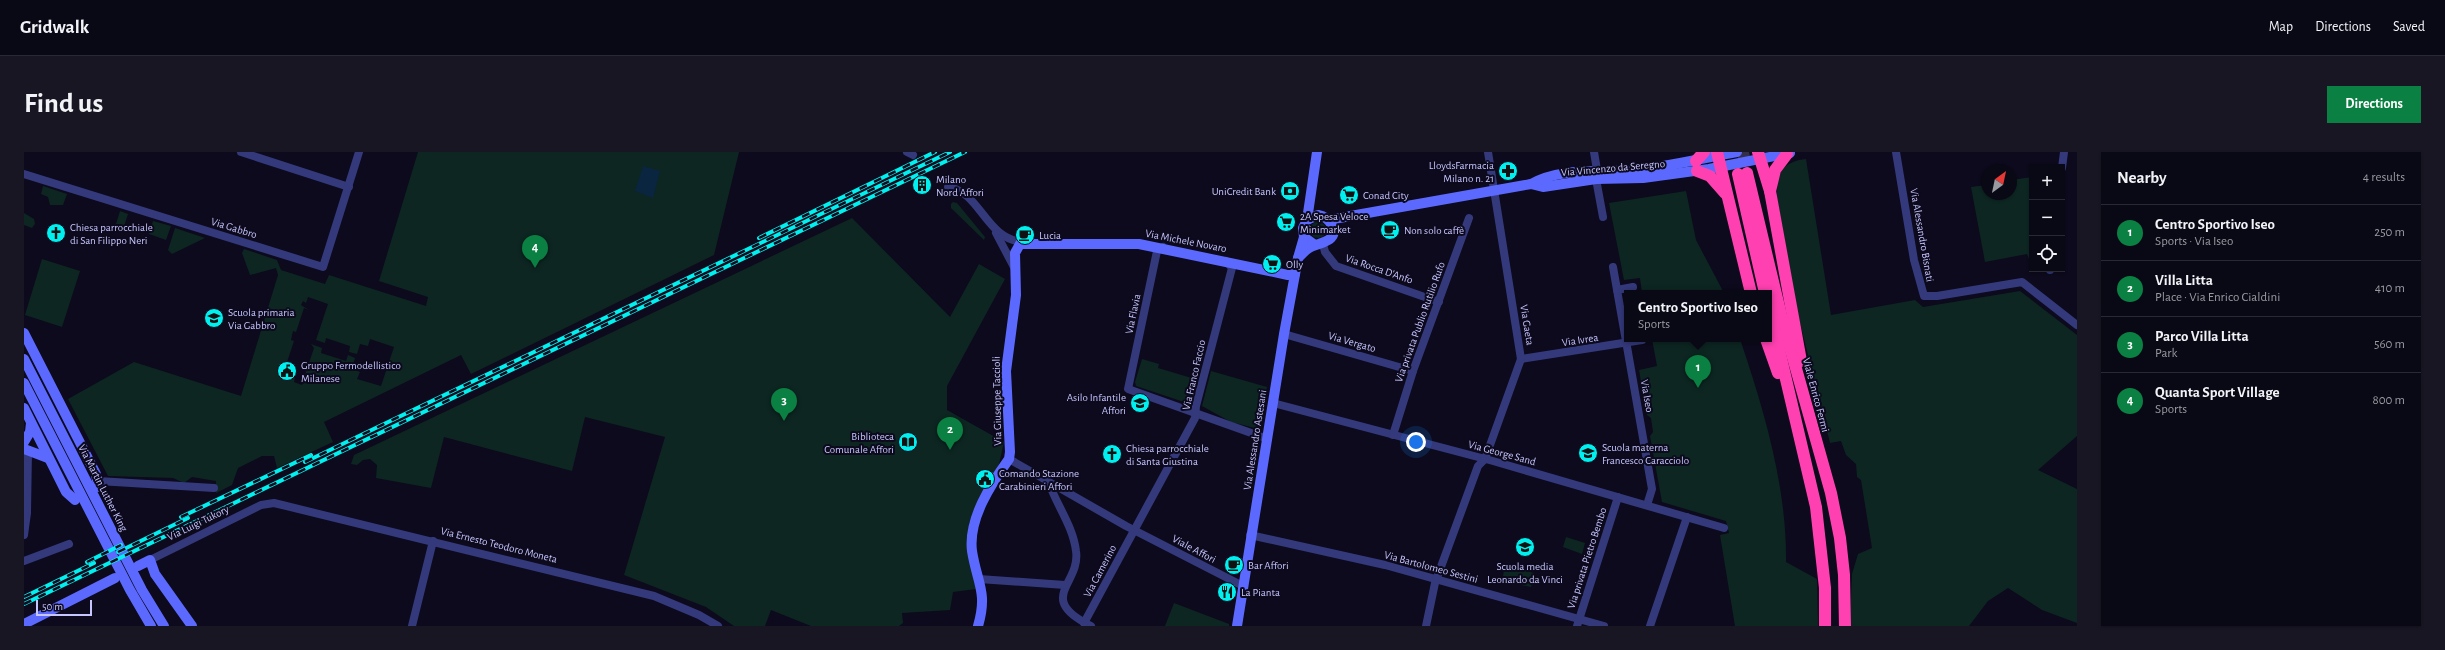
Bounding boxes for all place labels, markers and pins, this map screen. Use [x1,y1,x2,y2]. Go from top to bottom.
place label: LloydsFarmacia Milano n. 21 [1429,160,1494,184]
pharmacy icon: LloydsFarmacia Milano n. 21 [1497,160,1519,182]
building icon: Milano Nord Affori [911,174,933,196]
place label: Milano Nord Affori [936,174,984,198]
bank icon: UniCredit Bank [1279,180,1301,202]
supermarket icon: Conad City [1338,184,1360,206]
place label: UniCredit Bank [1212,186,1276,197]
place label: Conad City [1363,190,1409,201]
supermarket icon: 2A Spesa Veloce Minimarket [1275,211,1297,233]
place label: 2A Spesa Veloce Minimarket [1300,211,1368,235]
cafe icon: Non solo caffè [1379,219,1401,241]
church icon: Chiesa parrocchiale di San Filippo Neri [45,222,67,244]
place label: Chiesa parrocchiale di San Filippo Neri [70,222,153,246]
cafe icon: Lucia [1014,224,1036,246]
place label: Non solo caffè [1404,225,1464,236]
place label: Lucia [1039,230,1061,241]
pin: 4 [522,235,548,268]
supermarket icon: Olly [1261,253,1283,275]
place label: Olly [1286,259,1303,270]
school or university icon: Scuola primaria Via Gabbro [203,307,225,329]
place label: Scuola primaria Via Gabbro [228,307,295,331]
pin: 1 [1685,355,1711,388]
public building icon: Gruppo Fermodellistico Milanese [276,360,298,382]
place label: Gruppo Fermodellistico Milanese [301,360,401,384]
pin: 3 [771,388,797,421]
place label: Asilo Infantile Affori [1067,392,1126,416]
school or university icon: Asilo Infantile Affori [1129,392,1151,414]
pin: 2 [937,417,963,450]
place label: Biblioteca Comunale Affori [824,431,894,455]
library icon: Biblioteca Comunale Affori [897,431,919,453]
school or university icon: Scuola materna Francesco Caracciolo [1577,442,1599,464]
place label: Scuola materna Francesco Caracciolo [1602,442,1689,466]
church icon: Chiesa parrocchiale di Santa Giustina [1101,443,1123,465]
place label: Chiesa parrocchiale di Santa Giustina [1126,443,1209,467]
public building icon: Comando Stazione Carabinieri Affori [974,468,996,490]
place label: Comando Stazione Carabinieri Affori [999,468,1079,492]
school or university icon: Scuola media Leonardo da Vinci [1514,536,1536,558]
cafe icon: Bar Affori [1223,554,1245,576]
place label: Bar Affori [1248,560,1289,571]
place label: Scuola media Leonardo da Vinci [1487,561,1563,585]
restaurant icon: La Pianta [1216,581,1238,603]
place label: La Pianta [1241,587,1280,598]

